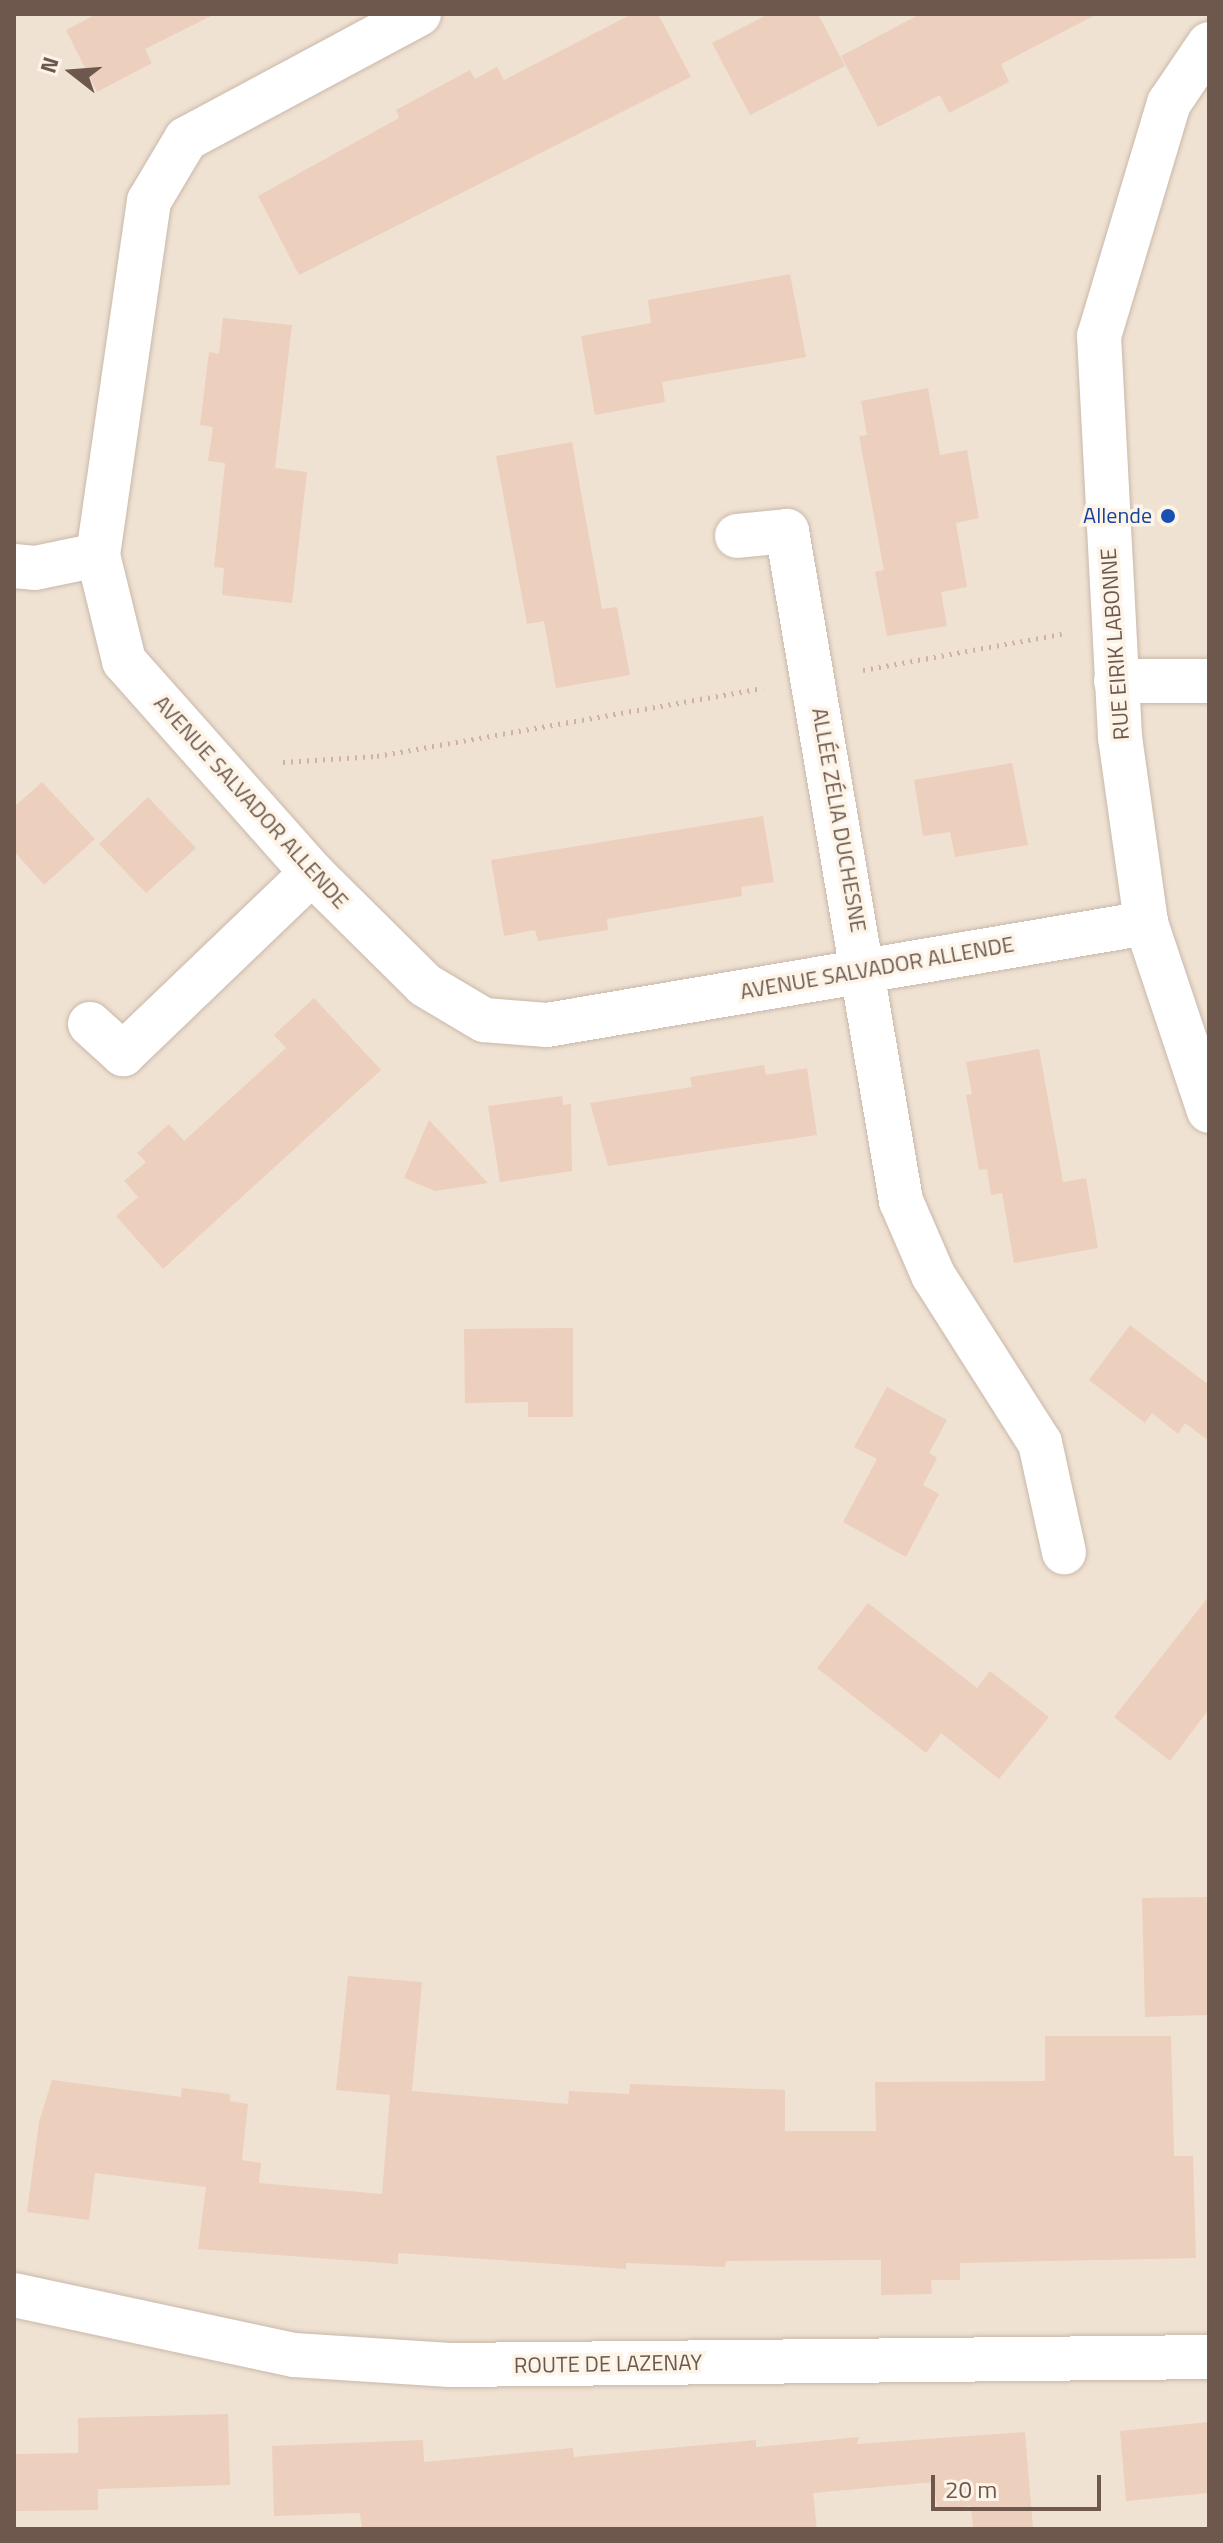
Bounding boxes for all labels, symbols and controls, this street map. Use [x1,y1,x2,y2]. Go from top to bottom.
north arrow [32,32,112,112]
text: N [31,53,68,77]
place label: Allende [1083,503,1152,529]
marker: Allende [1159,507,1177,525]
street label: RUE EIRIK LABONNE [1095,547,1135,741]
street label: AVENUE SALVADOR ALLENDE [148,690,354,914]
street label: ALLÉE ZÉLIA DUCHESNE [806,706,872,934]
street label: AVENUE SALVADOR ALLENDE [738,931,1016,1005]
street label: ROUTE DE LAZENAY [514,2349,702,2379]
scale bar [935,2459,1105,2509]
text: 20 m [945,2471,997,2507]

